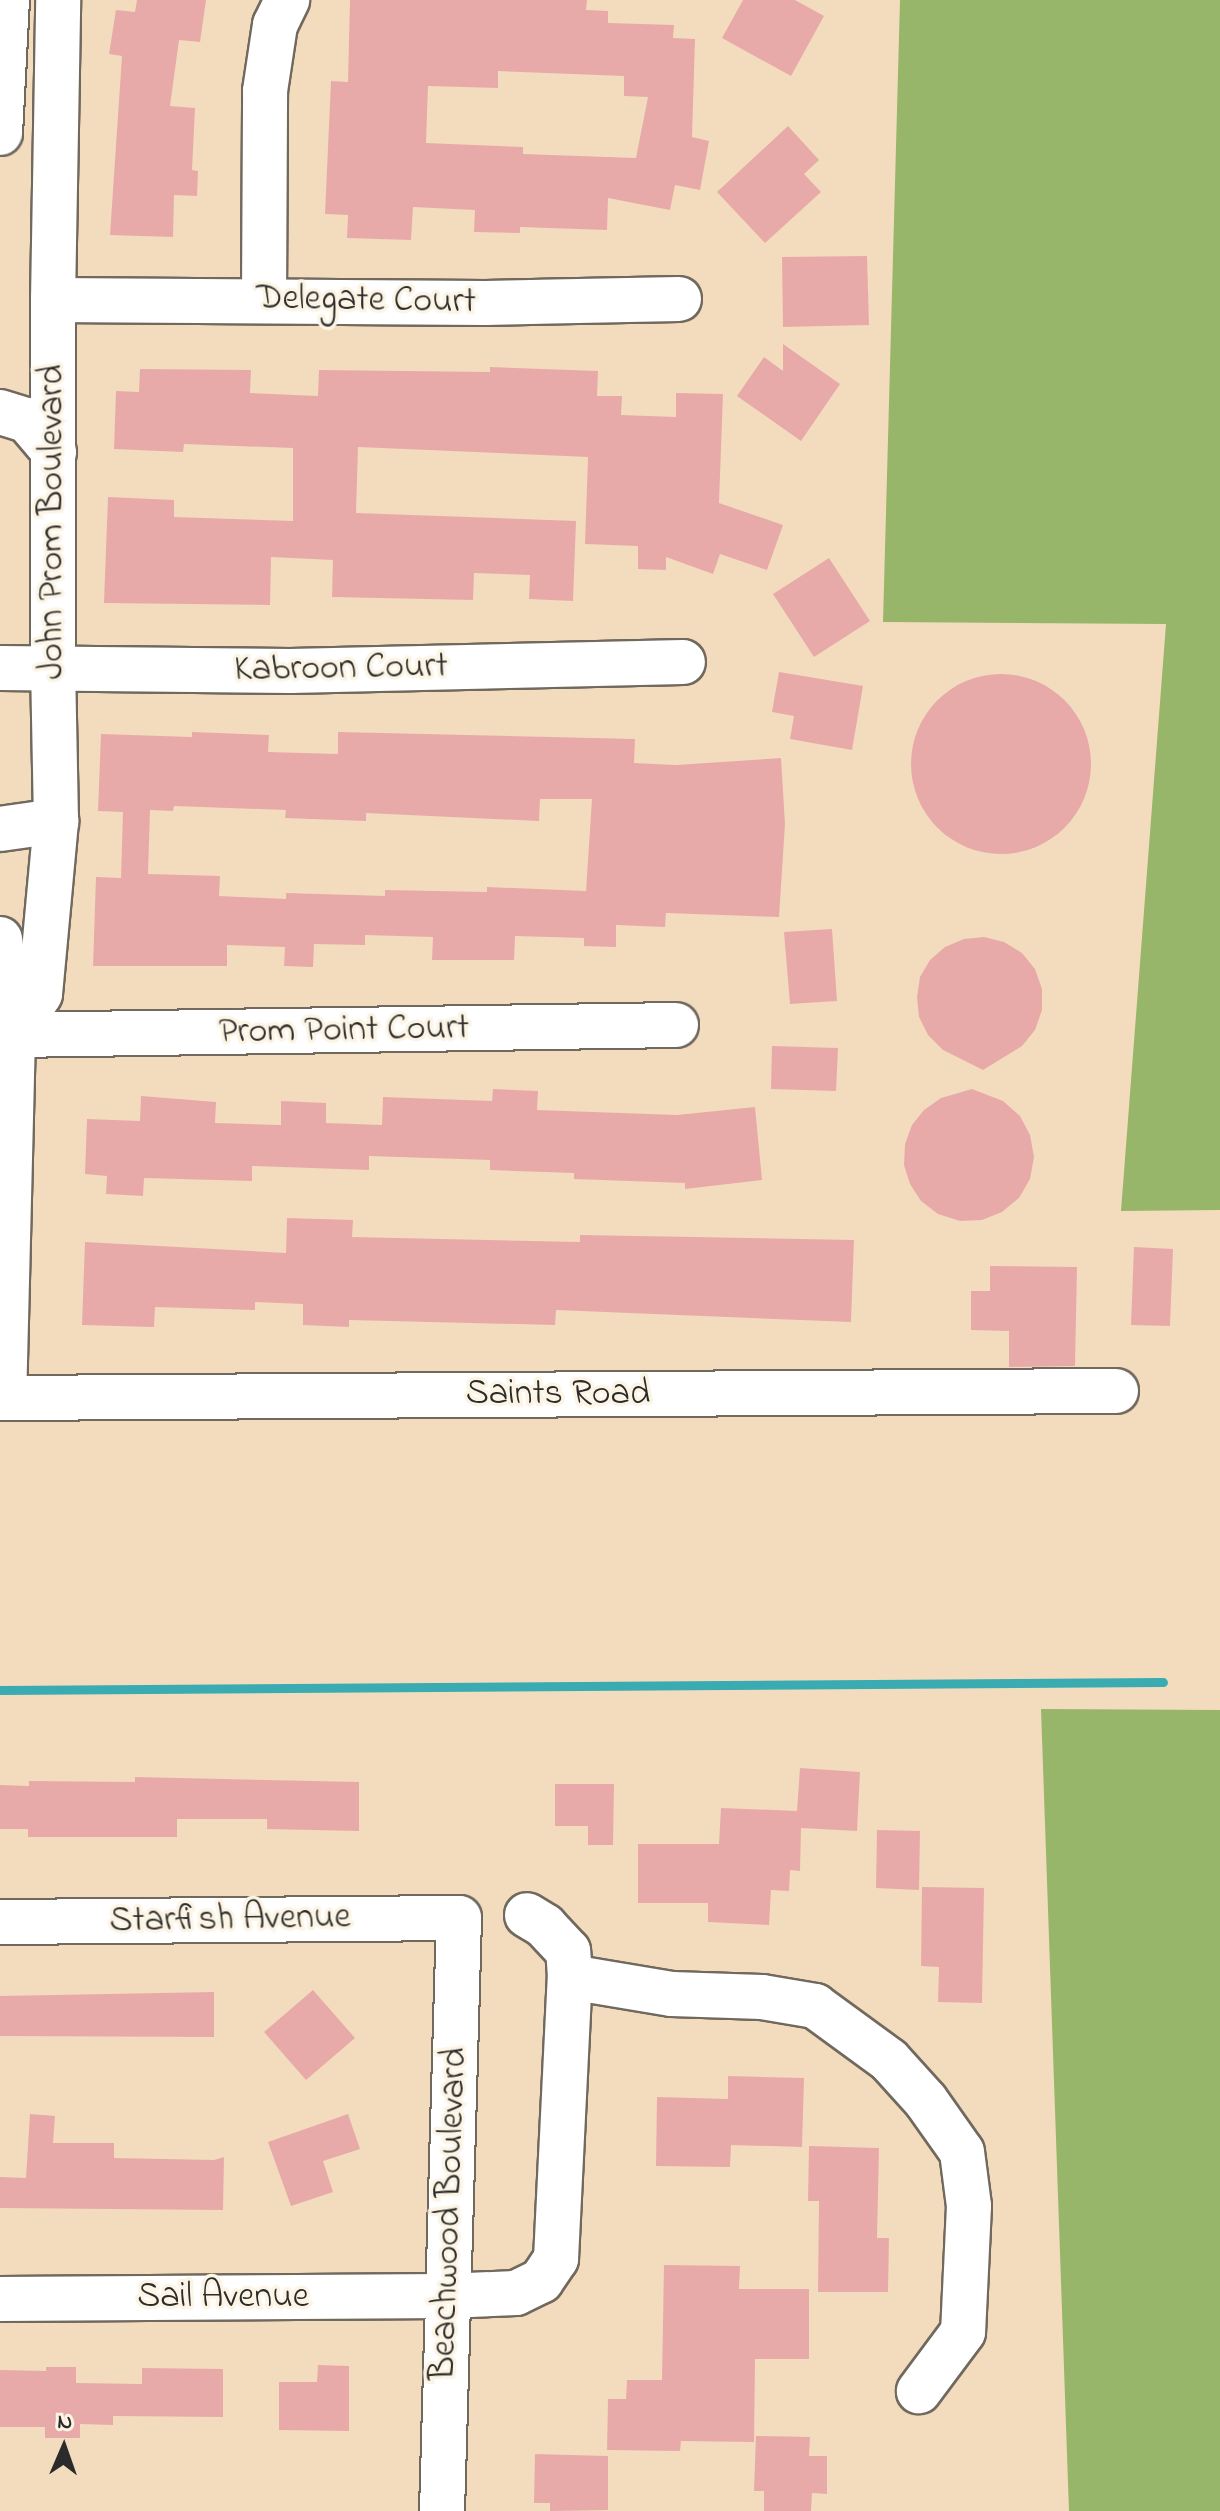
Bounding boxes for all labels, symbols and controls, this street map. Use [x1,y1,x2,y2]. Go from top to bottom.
street label: Delegate Court [256,277,476,325]
street label: John Prom Boulevard [31,365,75,679]
street label: Kabroon Court [234,646,448,692]
street label: Prom Point Court [218,1007,470,1055]
street label: Saints Road [466,1373,650,1417]
street label: Starfish Avenue [109,1896,351,1944]
street label: Beachwood Boulevard [423,2047,477,2381]
street label: Sail Avenue [137,2276,309,2320]
north arrow [24,2407,104,2487]
text: N [57,2407,73,2439]

